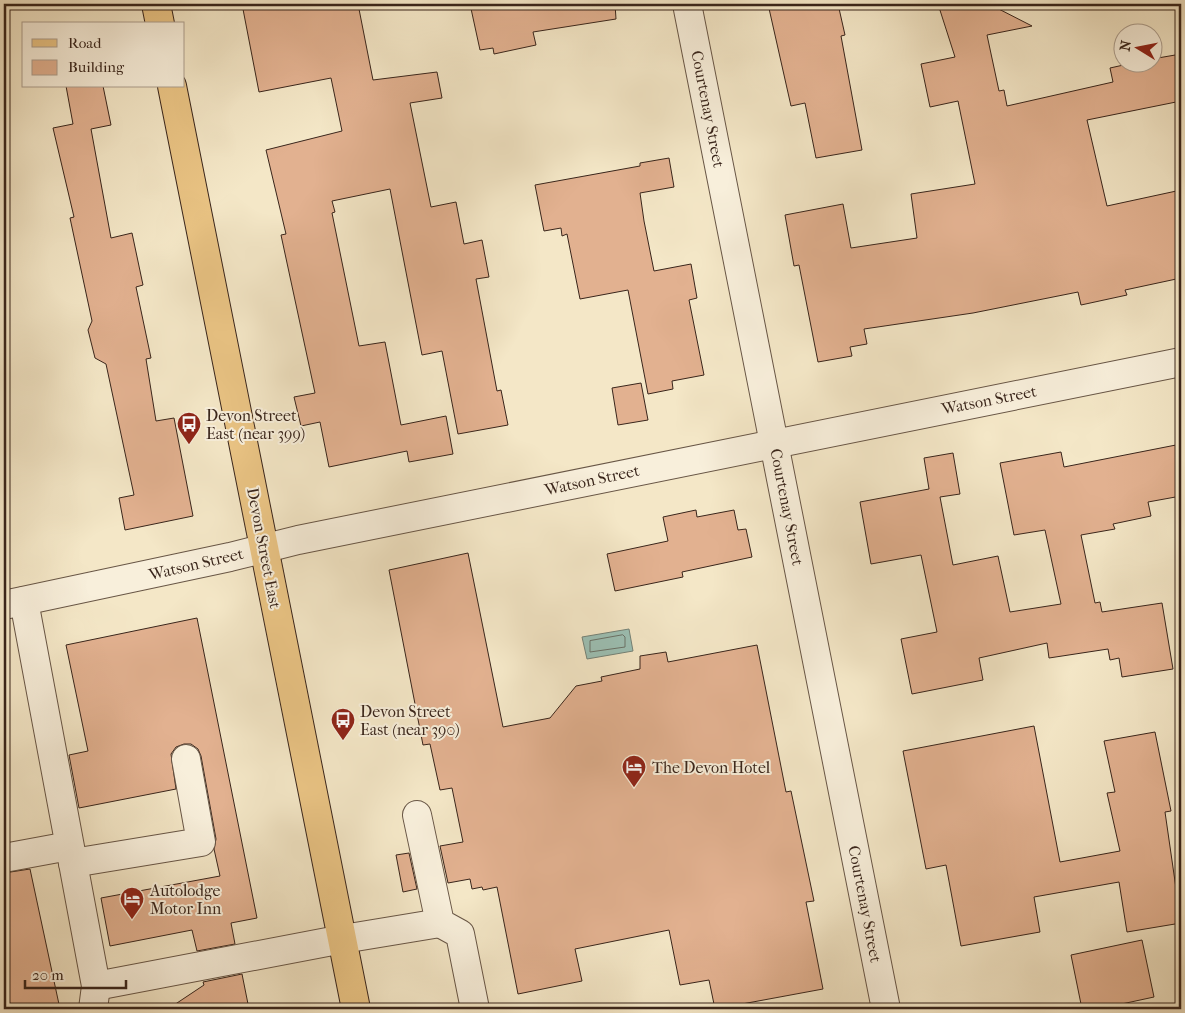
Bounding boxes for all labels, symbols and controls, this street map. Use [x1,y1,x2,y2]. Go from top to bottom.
legend [22,22,185,88]
north arrow [1112,22,1162,72]
text: Road [68,34,102,52]
text: N [1116,39,1135,53]
street label: Courtenay Street [687,49,729,169]
text: Building [68,58,125,76]
street label: Watson Street [939,381,1038,419]
place label: Devon Street East (near 399) [206,406,305,443]
bus stop icon: Devon Street East (near 399) [176,411,202,445]
street label: Courtenay Street [766,447,808,567]
street label: Watson Street [542,461,641,500]
street label: Devon Street East [243,486,285,610]
street label: Watson Street [146,544,245,584]
place label: Devon Street East (near 390) [360,702,460,739]
bus stop icon: Devon Street East (near 390) [330,707,356,741]
hotel icon: The Devon Hotel [621,754,647,788]
place label: The Devon Hotel [652,758,771,777]
street label: Courtenay Street [844,844,886,964]
place label: Autolodge Motor Inn [149,881,222,918]
hotel icon: Autolodge Motor Inn [119,886,145,920]
scale bar [25,958,126,990]
text: 20 m [32,966,64,984]

